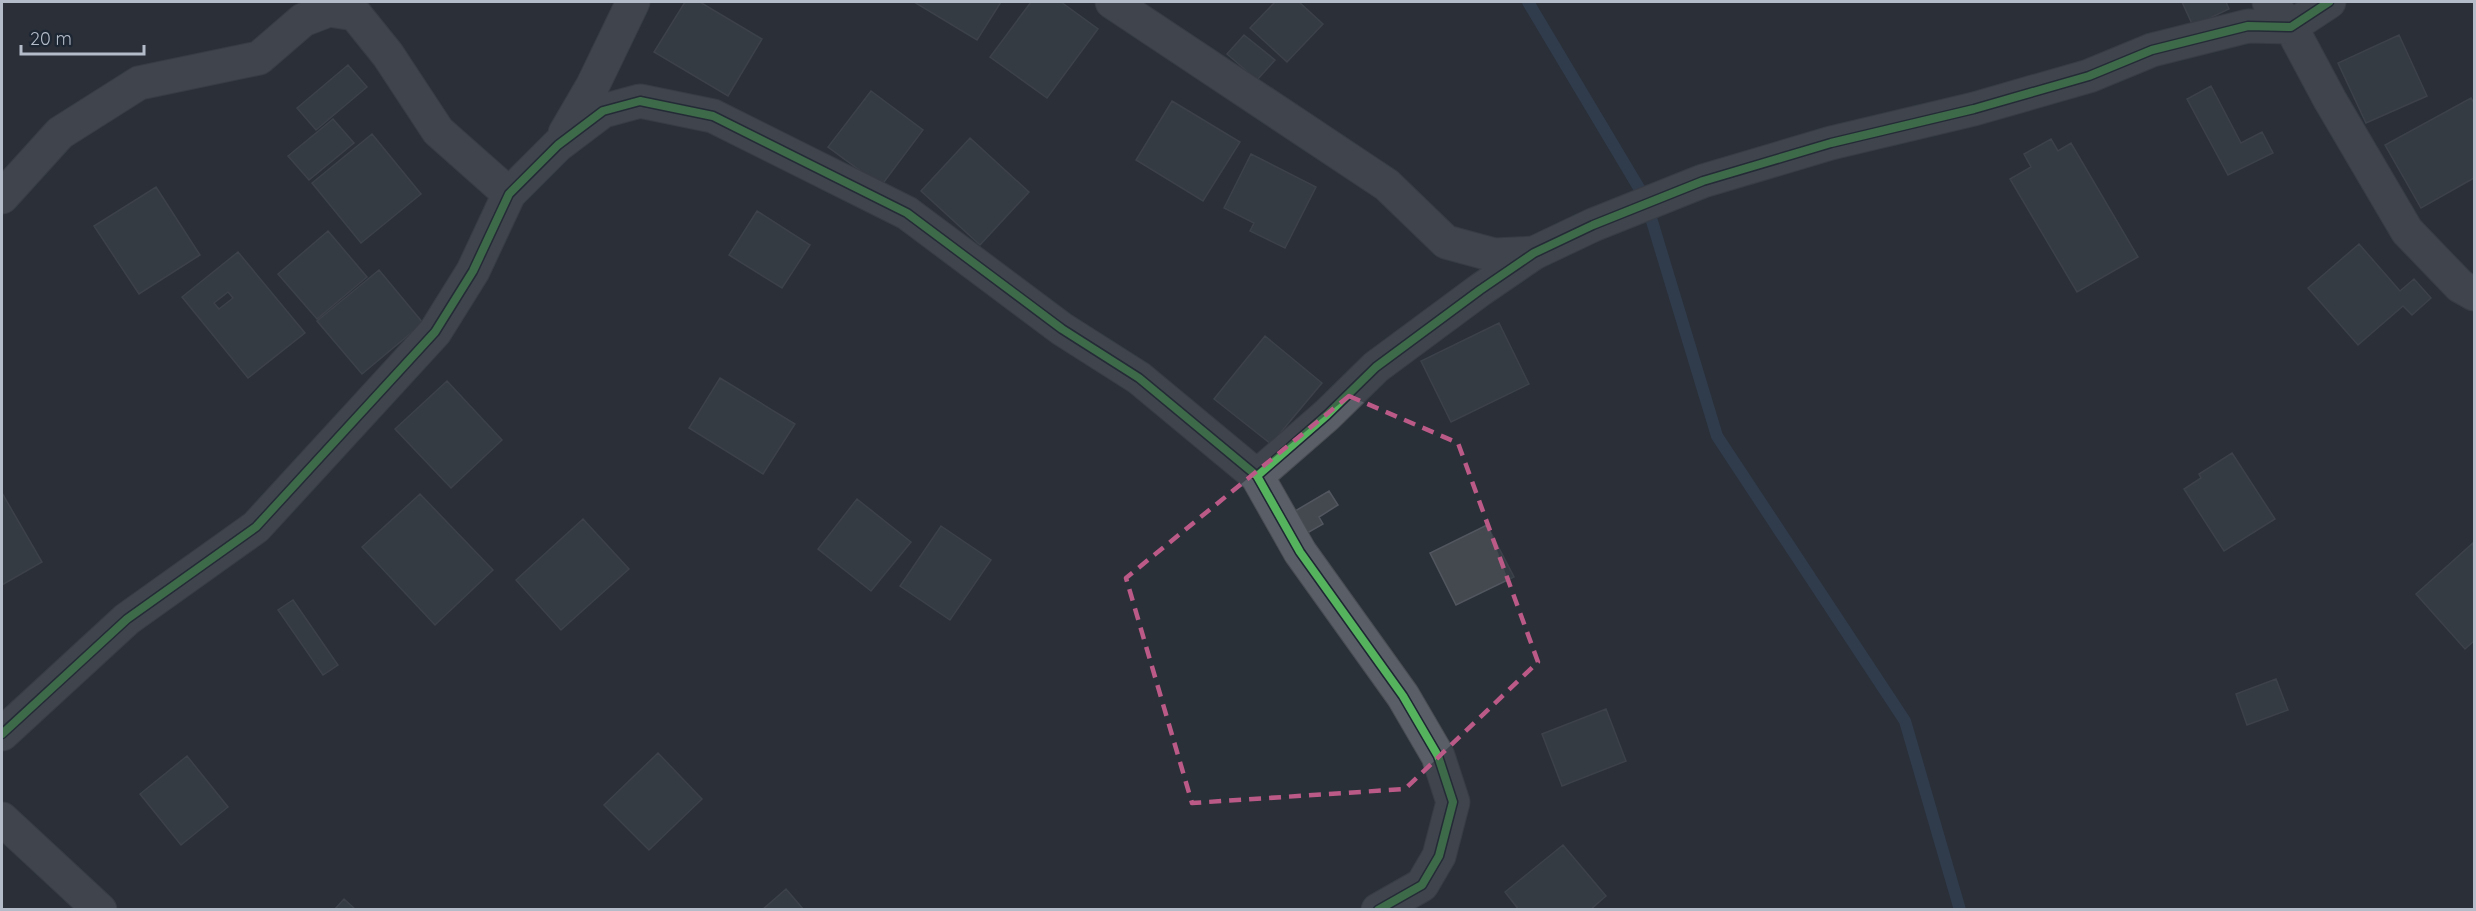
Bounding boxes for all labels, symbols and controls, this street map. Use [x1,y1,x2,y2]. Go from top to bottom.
scale bar [21,18,144,56]
text: 20 m [30,27,72,50]

